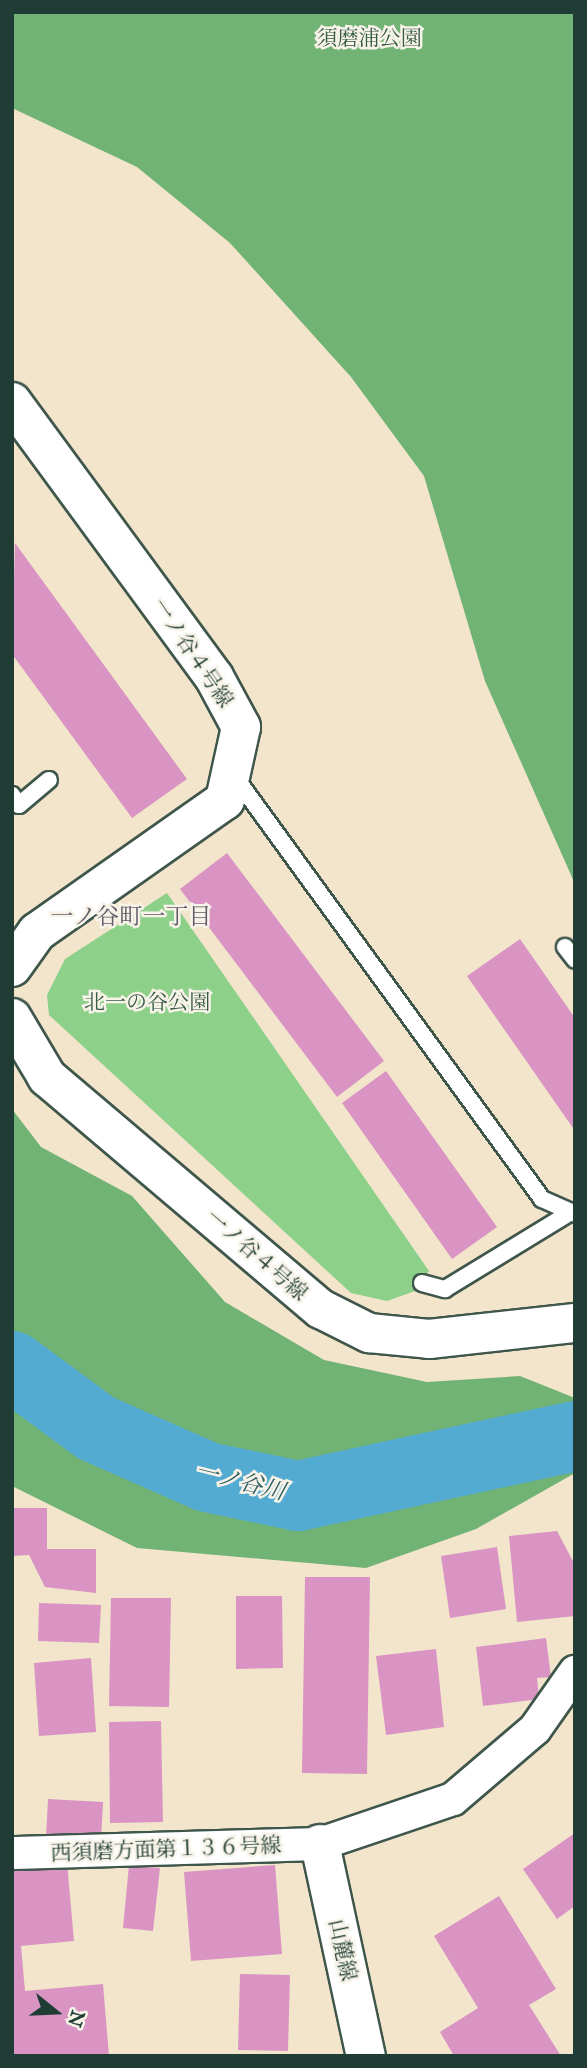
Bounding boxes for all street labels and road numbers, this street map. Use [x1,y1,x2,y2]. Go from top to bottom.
street label: 一ノ谷４号線 [147,594,239,712]
street label: 一ノ谷４号線 [201,1204,313,1306]
street label: 西須磨方面第１３６号線 [50,1832,282,1866]
street label: 山麓線 [324,1917,362,1983]

